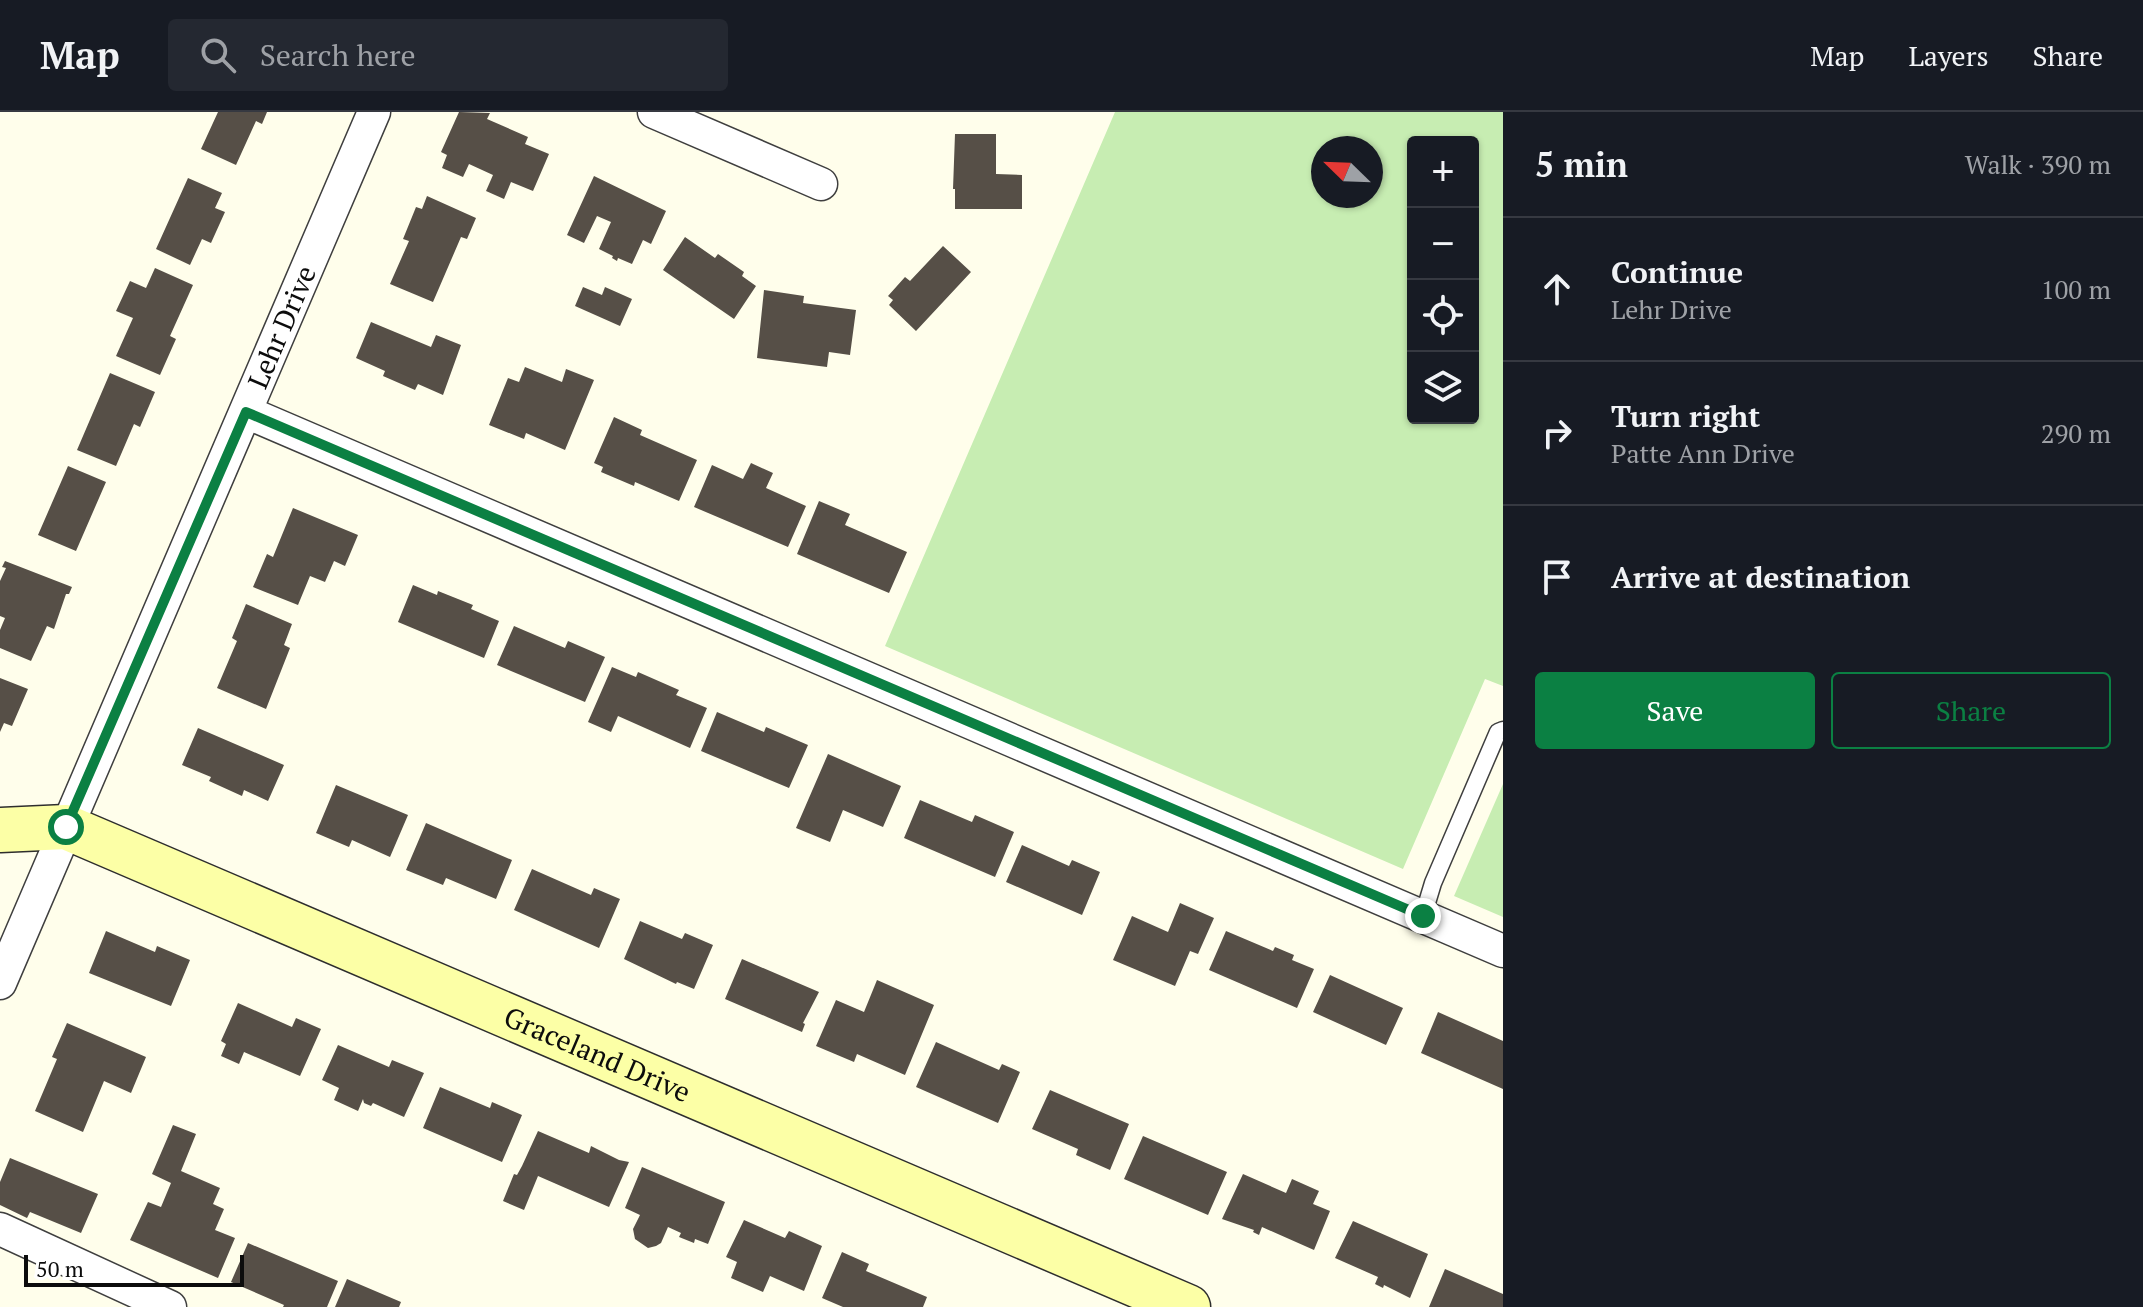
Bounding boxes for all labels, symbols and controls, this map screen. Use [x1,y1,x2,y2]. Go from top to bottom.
search box [168,19,728,91]
text: Map [40,30,120,80]
icon: search [196,33,240,77]
text: Search here [260,35,416,75]
text: Map [1810,37,1864,74]
text: Layers [1908,37,1989,74]
text: Share [2033,37,2103,74]
north arrow [1311,136,1383,208]
map controls [1407,136,1479,424]
button: + [1407,136,1479,208]
text: 5 min [1535,142,1628,187]
text: Walk · 390 m [1965,147,2111,181]
button: − [1407,208,1479,280]
text: Continue [1611,252,1743,292]
street label: Lehr Drive [239,260,324,394]
icon: ahead [1535,267,1579,311]
text: 100 m [2041,272,2111,306]
button: locate [1407,280,1479,352]
text: Lehr Drive [1611,292,1732,326]
button: layers [1407,352,1479,424]
text: Turn right [1611,396,1760,436]
icon: right [1535,411,1579,455]
text: 290 m [2041,416,2111,450]
text: Patte Ann Drive [1611,436,1795,470]
icon: arrive [1535,555,1579,599]
text: Arrive at destination [1611,557,1910,597]
button: Save [1535,672,1815,749]
button: Share [1831,672,2111,749]
route start [48,809,84,845]
route end [1405,898,1441,934]
street label: Graceland Drive [499,998,696,1110]
scale bar [24,1251,244,1287]
text: 50 m [36,1254,84,1283]

